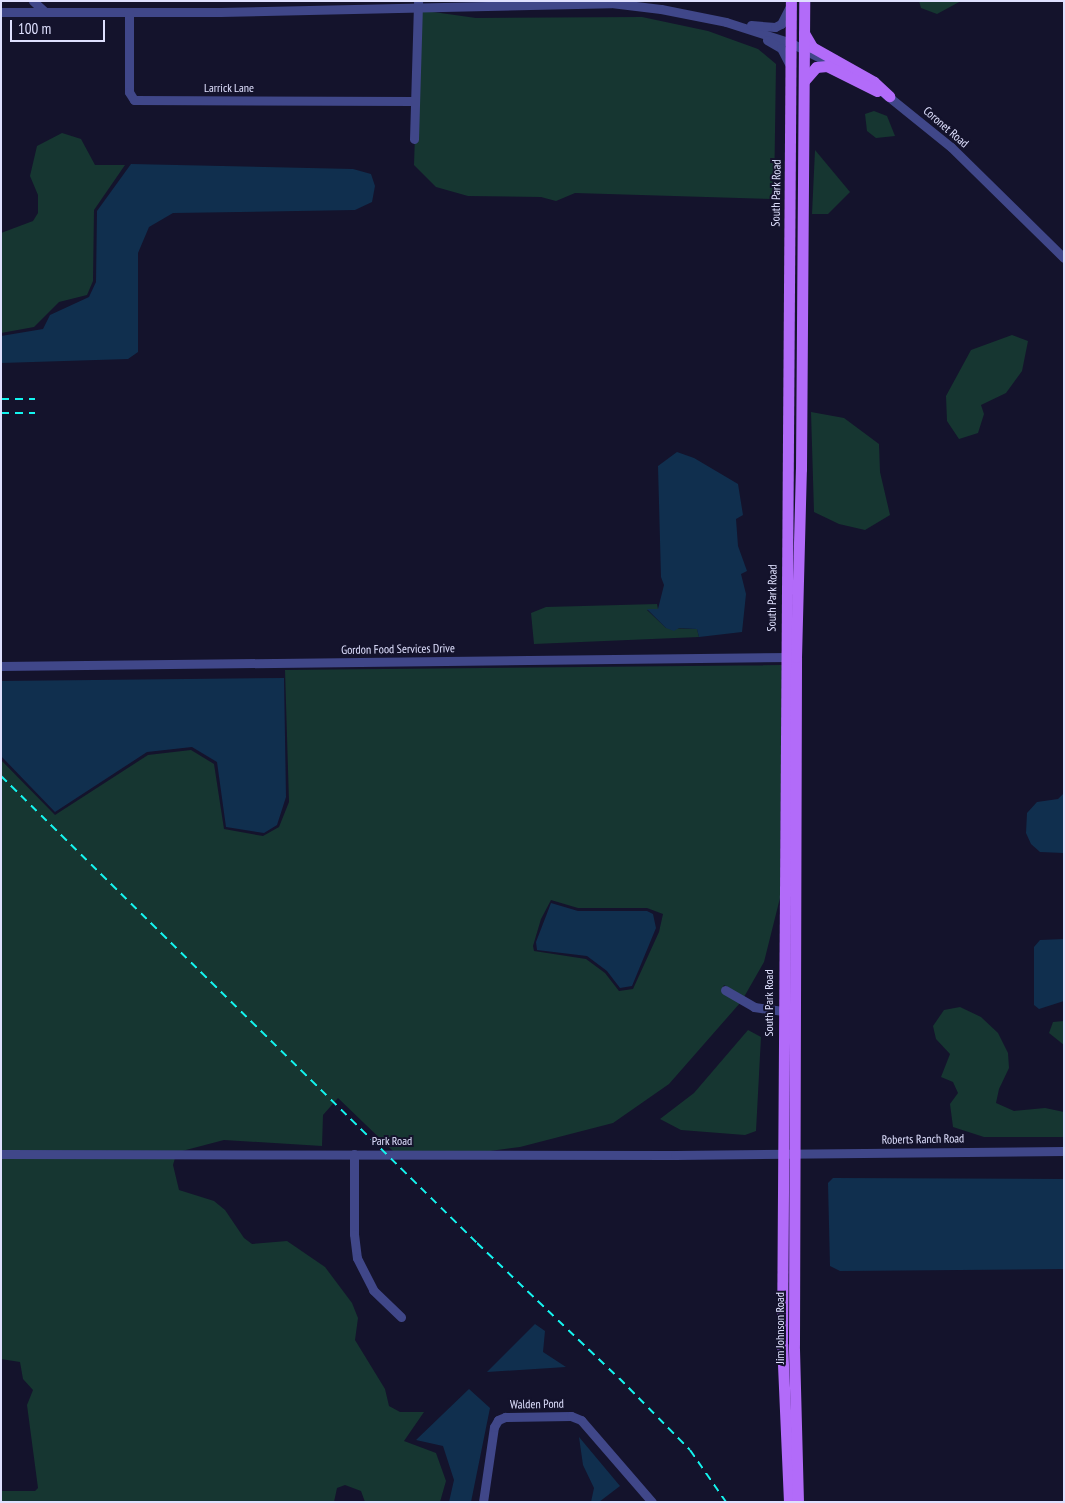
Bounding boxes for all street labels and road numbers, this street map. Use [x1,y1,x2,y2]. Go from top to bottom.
street label: Larrick Lane [204,81,254,95]
street label: Coronet Road [920,103,972,151]
street label: South Park Road [768,159,784,227]
street label: South Park Road [764,564,780,632]
street label: Gordon Food Services Drive [341,641,455,657]
street label: South Park Road [762,969,776,1037]
street label: Roberts Ranch Road [882,1131,964,1147]
street label: Park Road [372,1134,412,1148]
street label: Jim Johnson Road [773,1292,787,1364]
street label: Walden Pond [510,1396,564,1412]

